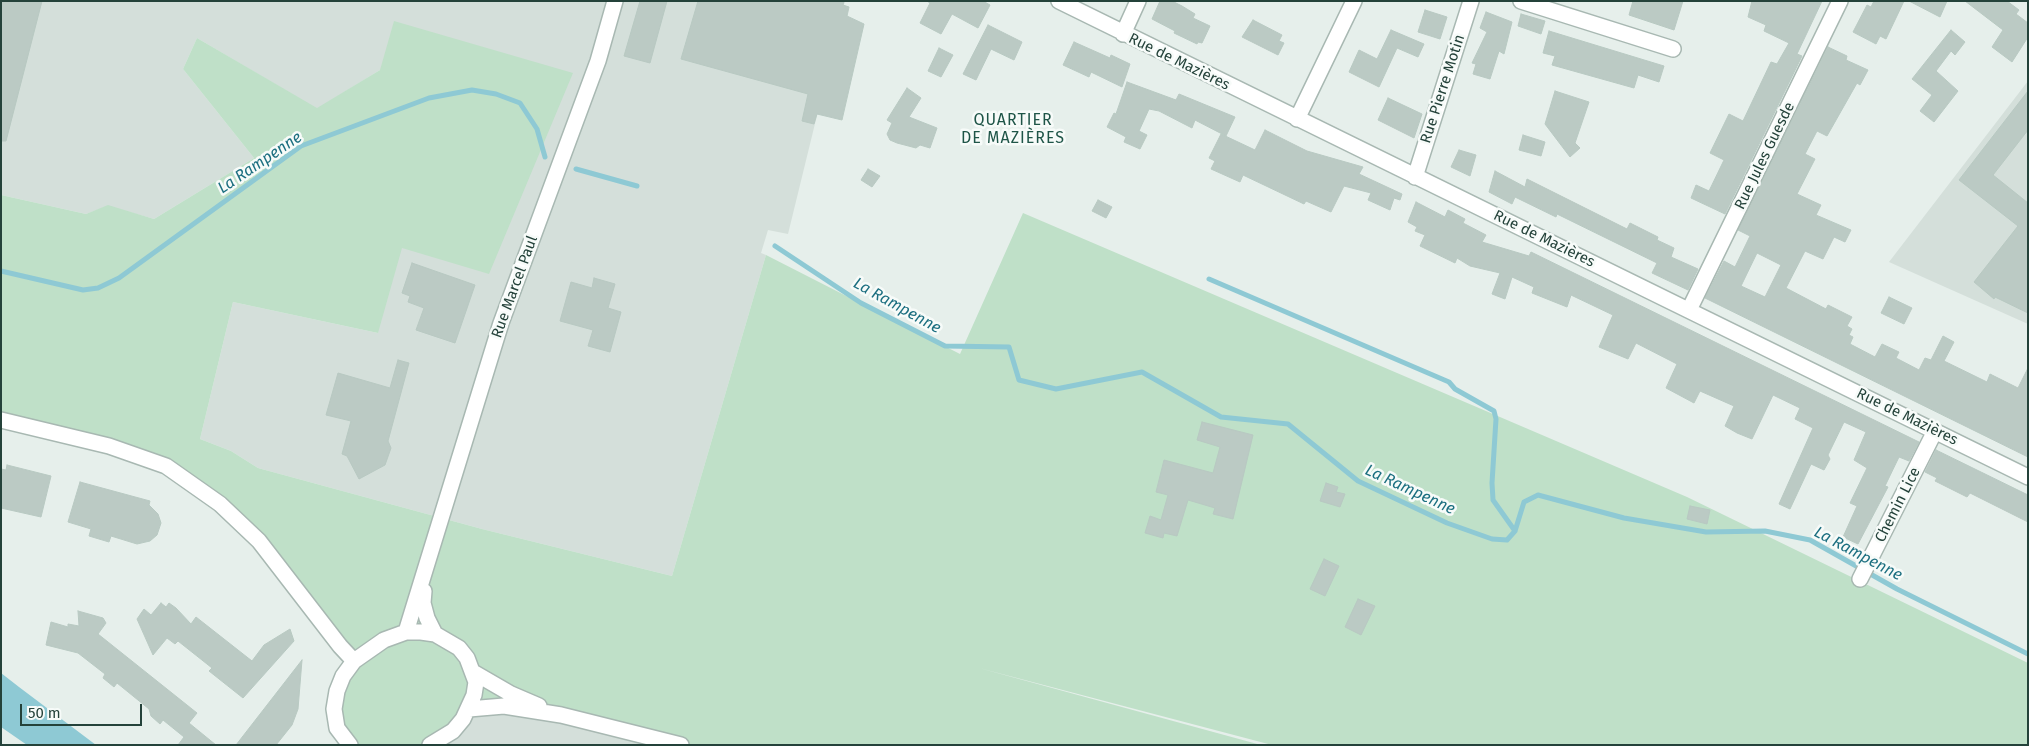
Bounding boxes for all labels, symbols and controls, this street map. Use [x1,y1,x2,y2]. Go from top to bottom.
street label: Rue de Mazières [1125,30,1233,94]
street label: Rue Pierre Motin [1417,32,1469,146]
street label: Rue Jules Guesde [1731,99,1799,213]
district label: QUARTIER DE MAZIÈRES [960,111,1066,149]
water label: La Rampenne [214,128,306,198]
street label: Rue de Mazières [1490,207,1598,271]
street label: Rue Marcel Paul [488,233,542,341]
water label: La Rampenne [850,274,944,338]
street label: Rue de Mazières [1853,385,1961,449]
water label: La Rampenne [1362,461,1458,519]
street label: Chemin Lice [1871,464,1925,546]
water label: La Rampenne [1811,523,1905,585]
scale bar [22,694,145,726]
text: 50 m [28,704,61,722]

